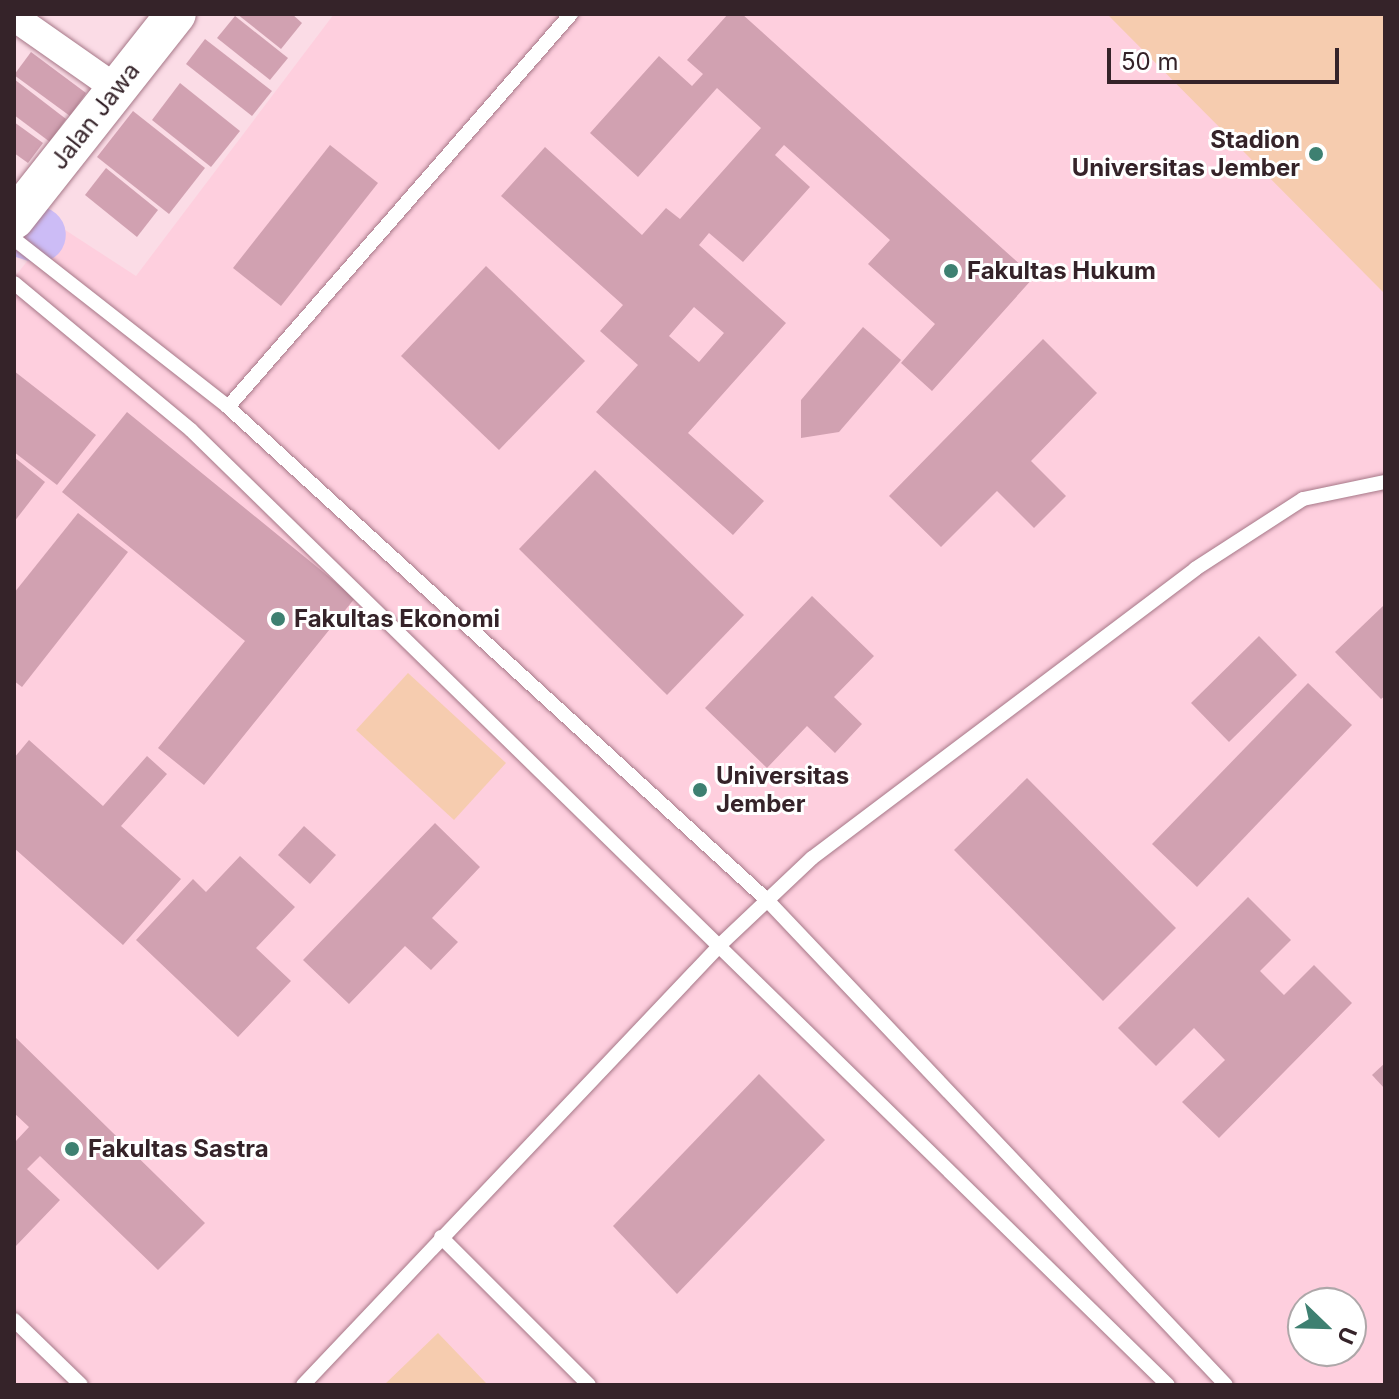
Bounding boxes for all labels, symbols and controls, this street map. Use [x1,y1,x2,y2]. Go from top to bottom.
scale bar [1111,32,1343,82]
text: 50 m [1121,47,1179,76]
street label: Jalan Jawa [44,57,146,175]
place label: Stadion Universitas Jember [1072,126,1300,182]
marker: Stadion Universitas Jember [1307,145,1325,163]
place label: Fakultas Hukum [967,257,1156,285]
marker: Fakultas Hukum [942,262,960,280]
place label: Fakultas Ekonomi [294,605,500,633]
marker: Fakultas Ekonomi [269,610,287,628]
place label: Universitas Jember [716,762,849,818]
marker: Universitas Jember [691,781,709,799]
place label: Fakultas Sastra [88,1135,269,1163]
marker: Fakultas Sastra [63,1140,81,1158]
north arrow [1287,1287,1367,1367]
text: U [1332,1323,1362,1348]

